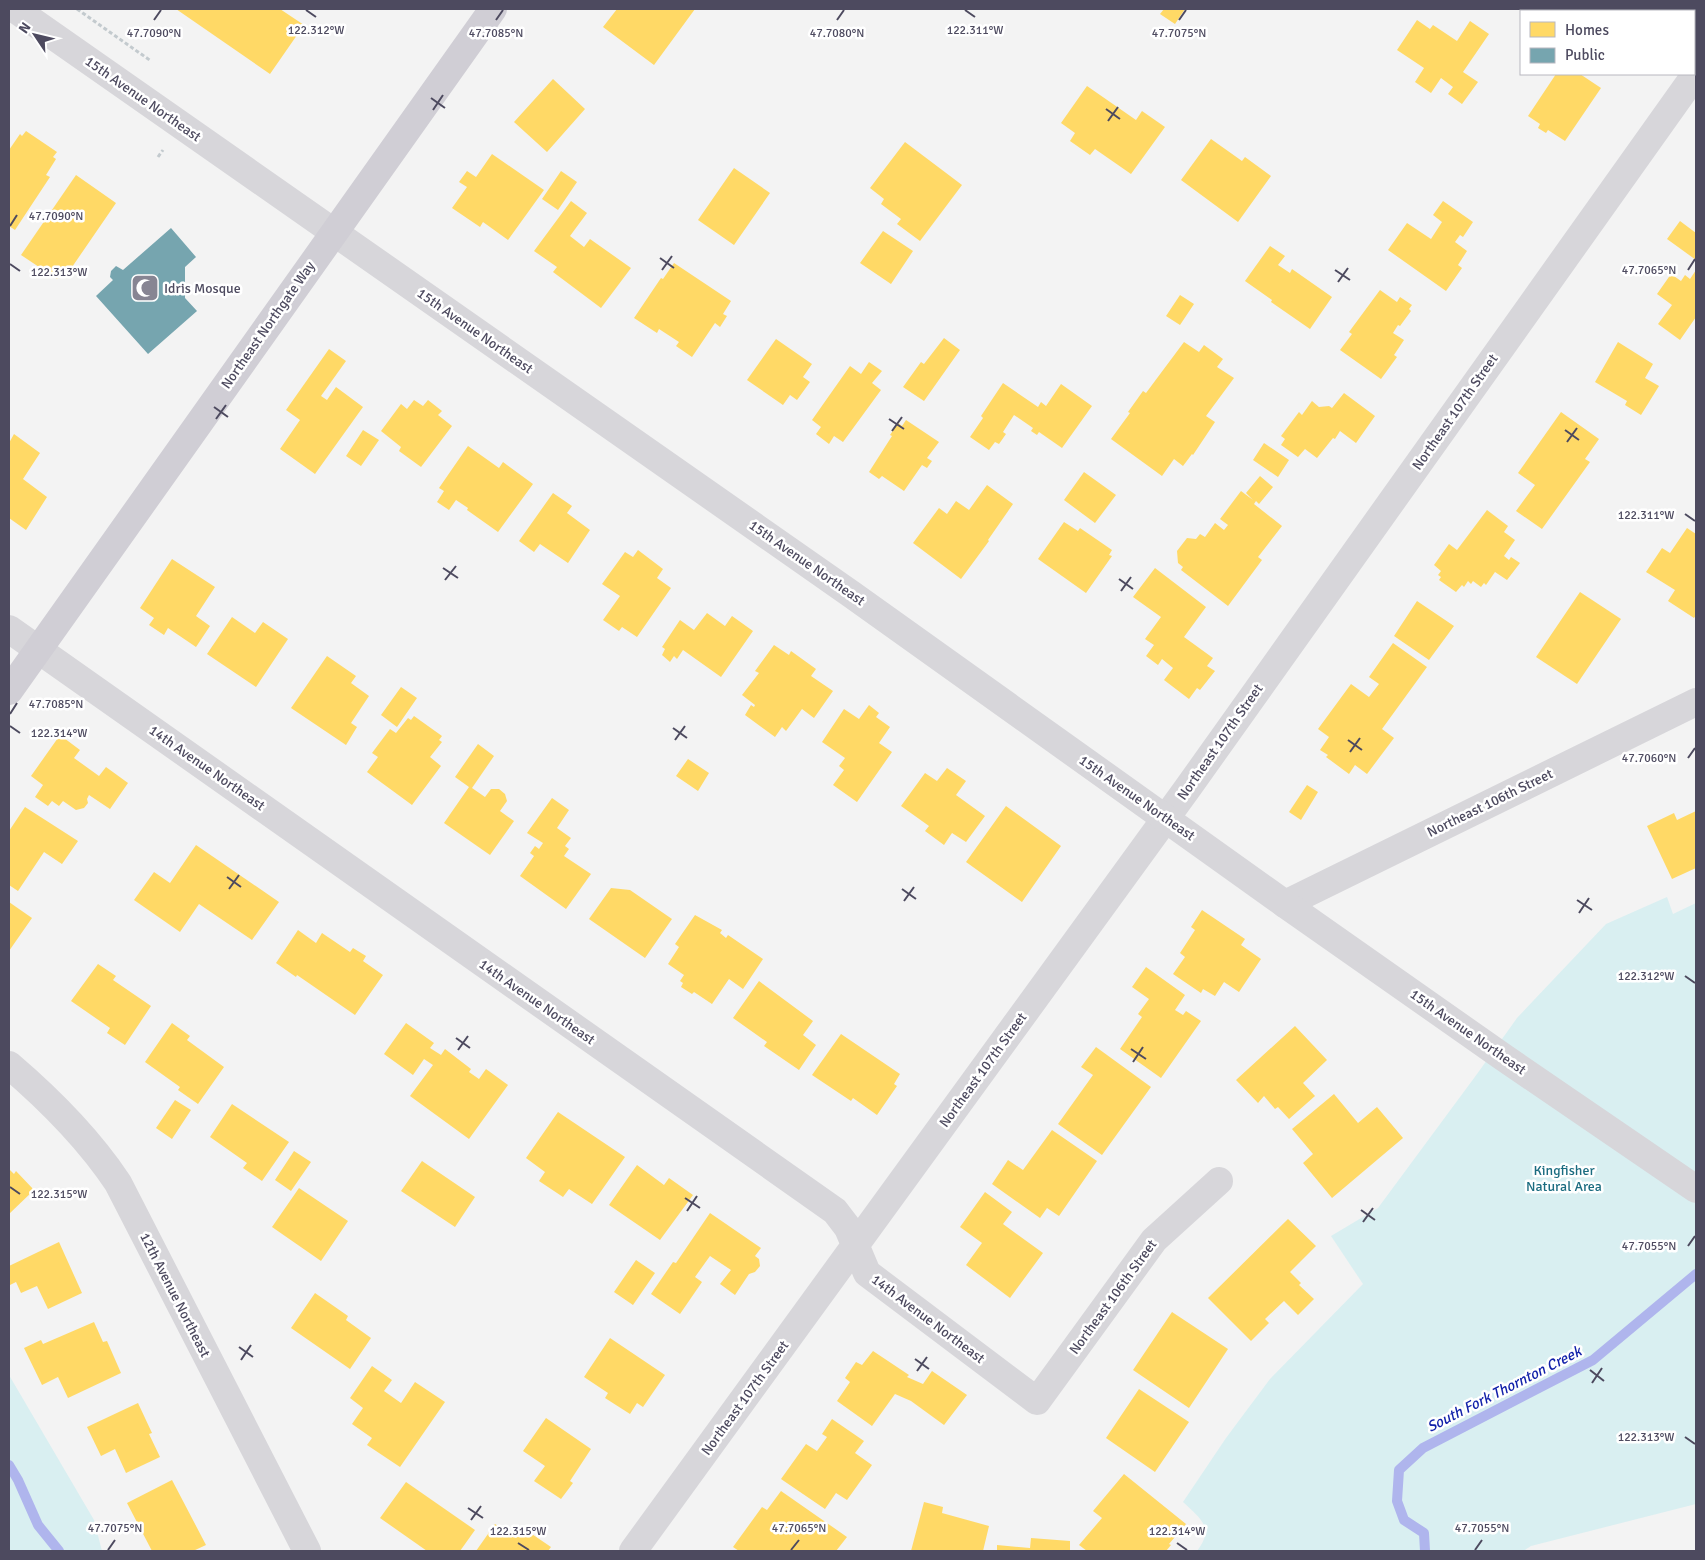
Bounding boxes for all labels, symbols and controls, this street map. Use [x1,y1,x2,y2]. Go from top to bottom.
north arrow [10,10,60,60]
legend [1520,10,1695,75]
text: N [15,19,35,37]
text: Homes [1565,21,1609,39]
text: 122.312°W [288,23,344,38]
text: 122.311°W [947,23,1003,38]
text: 47.7090°N [127,26,181,41]
text: 47.7085°N [469,26,523,41]
text: 47.7080°N [810,26,864,41]
text: 47.7075°N [1152,26,1206,41]
text: Public [1565,46,1605,64]
street label: 15th Avenue Northeast [82,53,204,145]
text: 47.7090°N [29,209,83,224]
street label: Northeast Northgate Way [218,258,319,392]
text: 47.7065°N [1622,263,1676,278]
text: 122.313°W [31,265,87,280]
mosque icon: Idris Mosque [130,273,160,303]
place label: Idris Mosque [164,280,241,297]
street label: 15th Avenue Northeast [414,285,536,377]
street label: Northeast 107th Street [1409,351,1502,473]
text: 122.311°W [1618,508,1674,523]
street label: 15th Avenue Northeast [746,517,868,609]
street label: Northeast 107th Street [1174,681,1267,803]
text: 47.7085°N [29,697,83,712]
street label: 14th Avenue Northeast [146,722,268,814]
text: 122.314°W [31,726,87,741]
text: 47.7060°N [1622,751,1676,766]
street label: 15th Avenue Northeast [1076,752,1198,844]
street label: Northeast 106th Street [1424,765,1556,841]
street label: 14th Avenue Northeast [476,956,598,1048]
text: 122.312°W [1618,969,1674,984]
street label: 15th Avenue Northeast [1407,986,1529,1078]
street label: Northeast 107th Street [936,1009,1030,1131]
park label: Kingfisher Natural Area [1526,1162,1602,1195]
text: 122.315°W [31,1187,87,1202]
street label: 12th Avenue Northeast [136,1230,214,1360]
street label: Northeast 106th Street [1066,1236,1160,1358]
text: 47.7055°N [1622,1239,1676,1254]
street label: 14th Avenue Northeast [868,1271,988,1367]
street label: Northeast 107th Street [698,1337,792,1459]
water label: South Fork Thornton Creek [1424,1342,1586,1436]
text: 122.313°W [1618,1430,1674,1445]
text: 47.7075°N [88,1521,142,1536]
text: 47.7065°N [772,1521,826,1536]
text: 47.7055°N [1455,1521,1509,1536]
text: 122.315°W [490,1524,546,1539]
text: 122.314°W [1149,1524,1205,1539]

